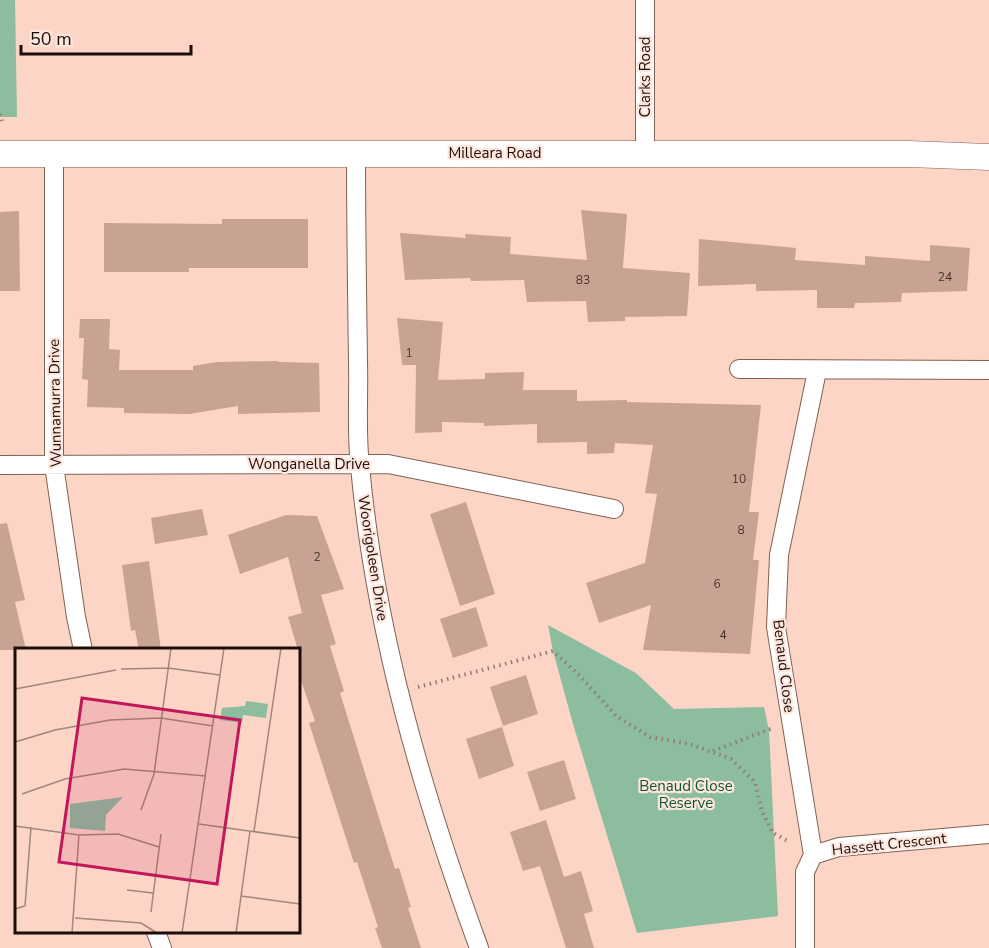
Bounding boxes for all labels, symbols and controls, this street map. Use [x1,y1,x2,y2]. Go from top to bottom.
scale bar [21,18,190,56]
text: 50 m [30,27,72,51]
street label: Clarks Road [635,36,655,118]
street label: Milleara Road [448,143,542,163]
house number: 24 [938,269,952,285]
house number: 83 [576,272,590,288]
street label: Wunnamurra Drive [44,339,66,467]
house number: 1 [405,345,413,361]
street label: Wonganella Drive [248,454,370,474]
house number: 10 [732,471,746,487]
street label: Woorigoleen Drive [353,494,393,622]
house number: 8 [737,522,745,538]
house number: 2 [313,549,321,565]
house number: 6 [713,576,721,592]
street label: Benaud Close [768,618,800,714]
house number: 4 [719,627,727,643]
inset map [15,648,300,933]
park label: Benaud Close Reserve [639,776,733,813]
street label: Hassett Crescent [831,828,948,860]

